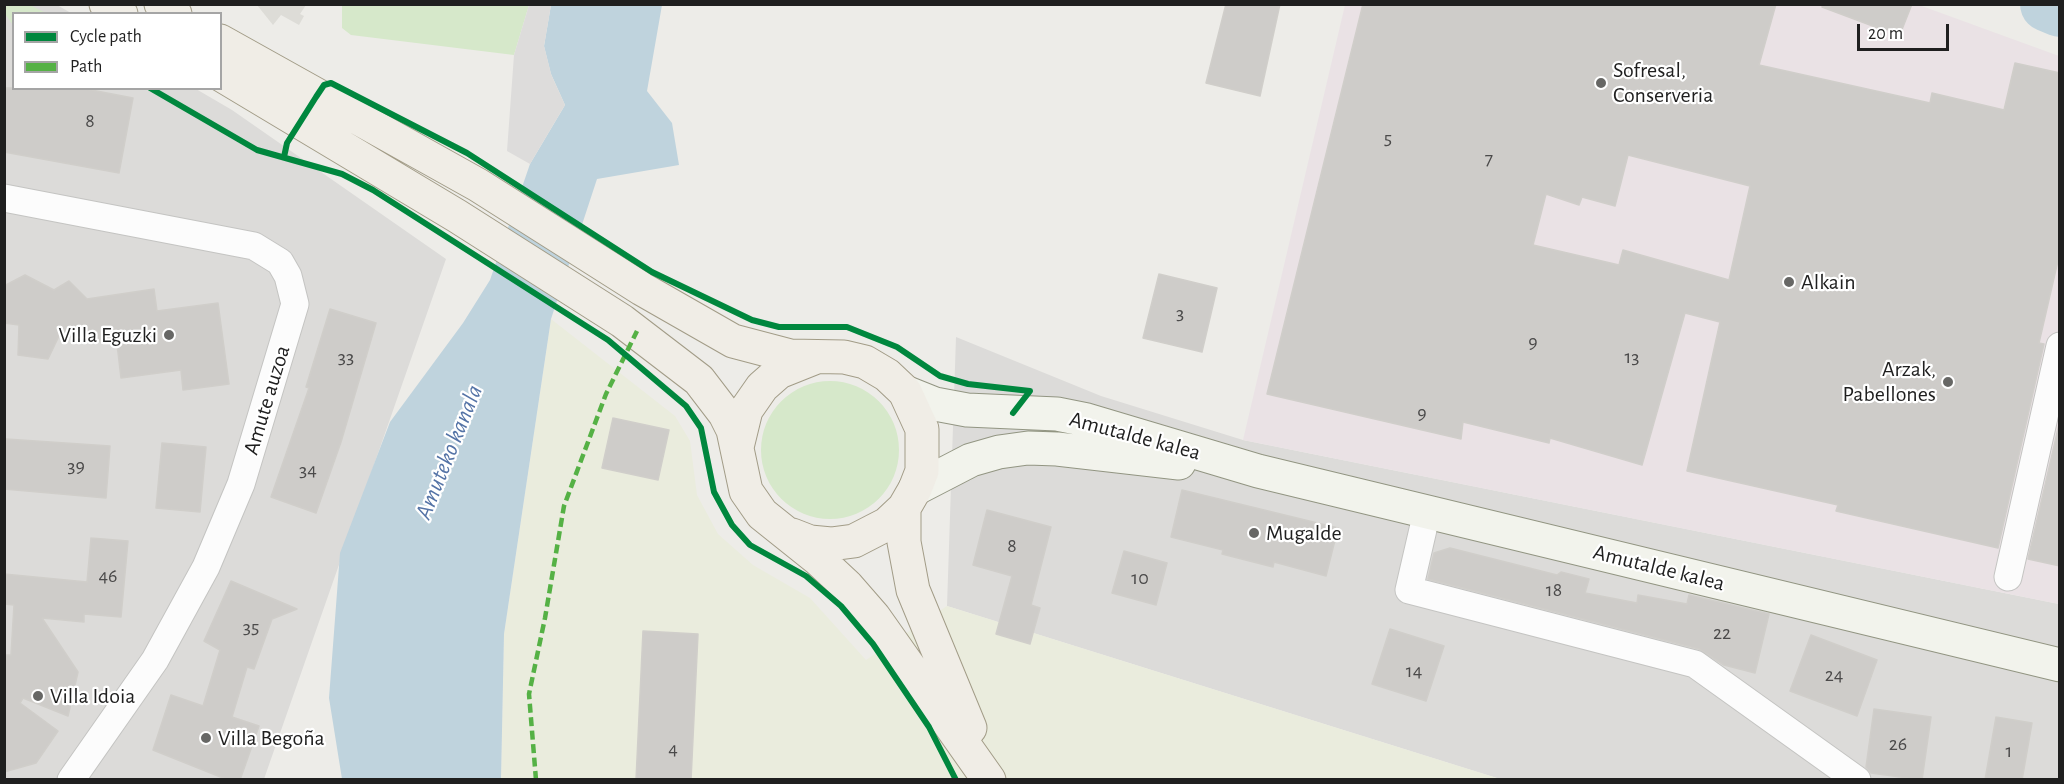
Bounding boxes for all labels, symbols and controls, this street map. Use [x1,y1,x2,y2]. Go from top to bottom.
legend [12,12,222,90]
scale bar [1860,12,1952,50]
text: 20 m [1868,25,1903,43]
text: Cycle path [70,28,142,46]
place label: Sofresal, Conserveria [1613,57,1713,108]
text: Path [70,58,102,76]
marker: Sofresal, Conserveria [1594,76,1608,90]
house number: 8 [85,109,95,133]
house number: 5 [1384,126,1392,150]
house number: 7 [1485,147,1493,171]
place label: Alkain [1801,269,1856,295]
marker: Alkain [1782,275,1796,289]
house number: 3 [1176,301,1184,325]
place label: Villa Eguzki [59,322,157,348]
marker: Villa Eguzki [162,328,176,342]
house number: 9 [1528,330,1538,354]
street label: Amute auzoa [238,342,296,458]
house number: 33 [338,345,354,369]
house number: 13 [1624,345,1640,369]
place label: Arzak, Pabellones [1842,356,1936,408]
marker: Arzak, Pabellones [1941,375,1955,389]
water label: Amuteko kanala [409,381,489,523]
house number: 9 [1417,401,1427,425]
street label: Amutalde kalea [1067,406,1203,466]
house number: 39 [67,454,85,478]
house number: 34 [299,458,317,482]
place label: Mugalde [1266,520,1342,546]
marker: Mugalde [1247,526,1261,540]
house number: 8 [1007,534,1017,558]
street label: Amutalde kalea [1591,539,1727,597]
house number: 46 [98,564,118,588]
house number: 10 [1131,566,1149,590]
house number: 18 [1546,578,1562,602]
house number: 35 [243,615,259,639]
house number: 22 [1713,621,1731,645]
house number: 14 [1406,659,1422,683]
house number: 24 [1825,663,1843,687]
place label: Villa Idoia [50,683,136,709]
marker: Villa Idoia [31,689,45,703]
place label: Villa Begoña [218,725,325,751]
marker: Villa Begoña [199,731,213,745]
house number: 26 [1889,732,1907,756]
house number: 4 [668,737,678,761]
house number: 1 [2006,739,2012,763]

